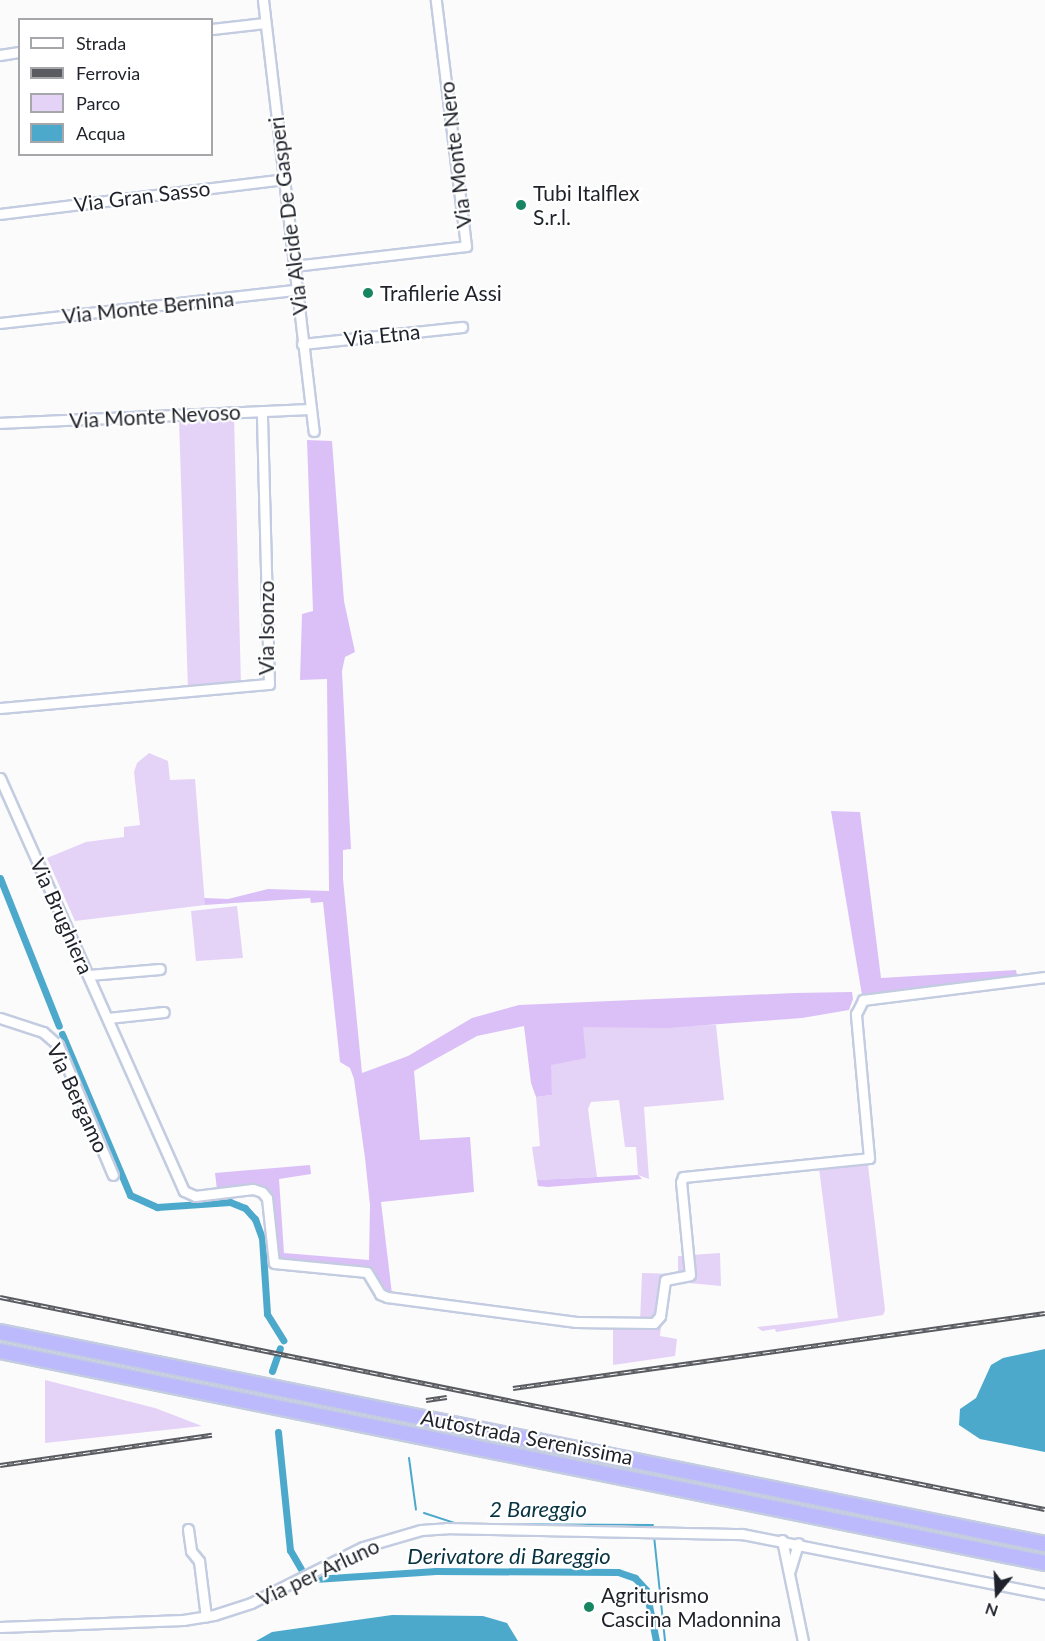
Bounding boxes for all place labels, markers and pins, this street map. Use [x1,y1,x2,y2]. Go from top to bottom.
place label: Tubi Italflex S.r.l. [533,180,639,230]
marker: Tubi Italflex S.r.l. [514,198,528,212]
place label: Trafilerie Assi [380,280,503,306]
marker: Trafilerie Assi [361,286,375,300]
place label: Agriturismo Cascina Madonnina [601,1582,781,1632]
marker: Agriturismo Cascina Madonnina [582,1600,596,1614]

